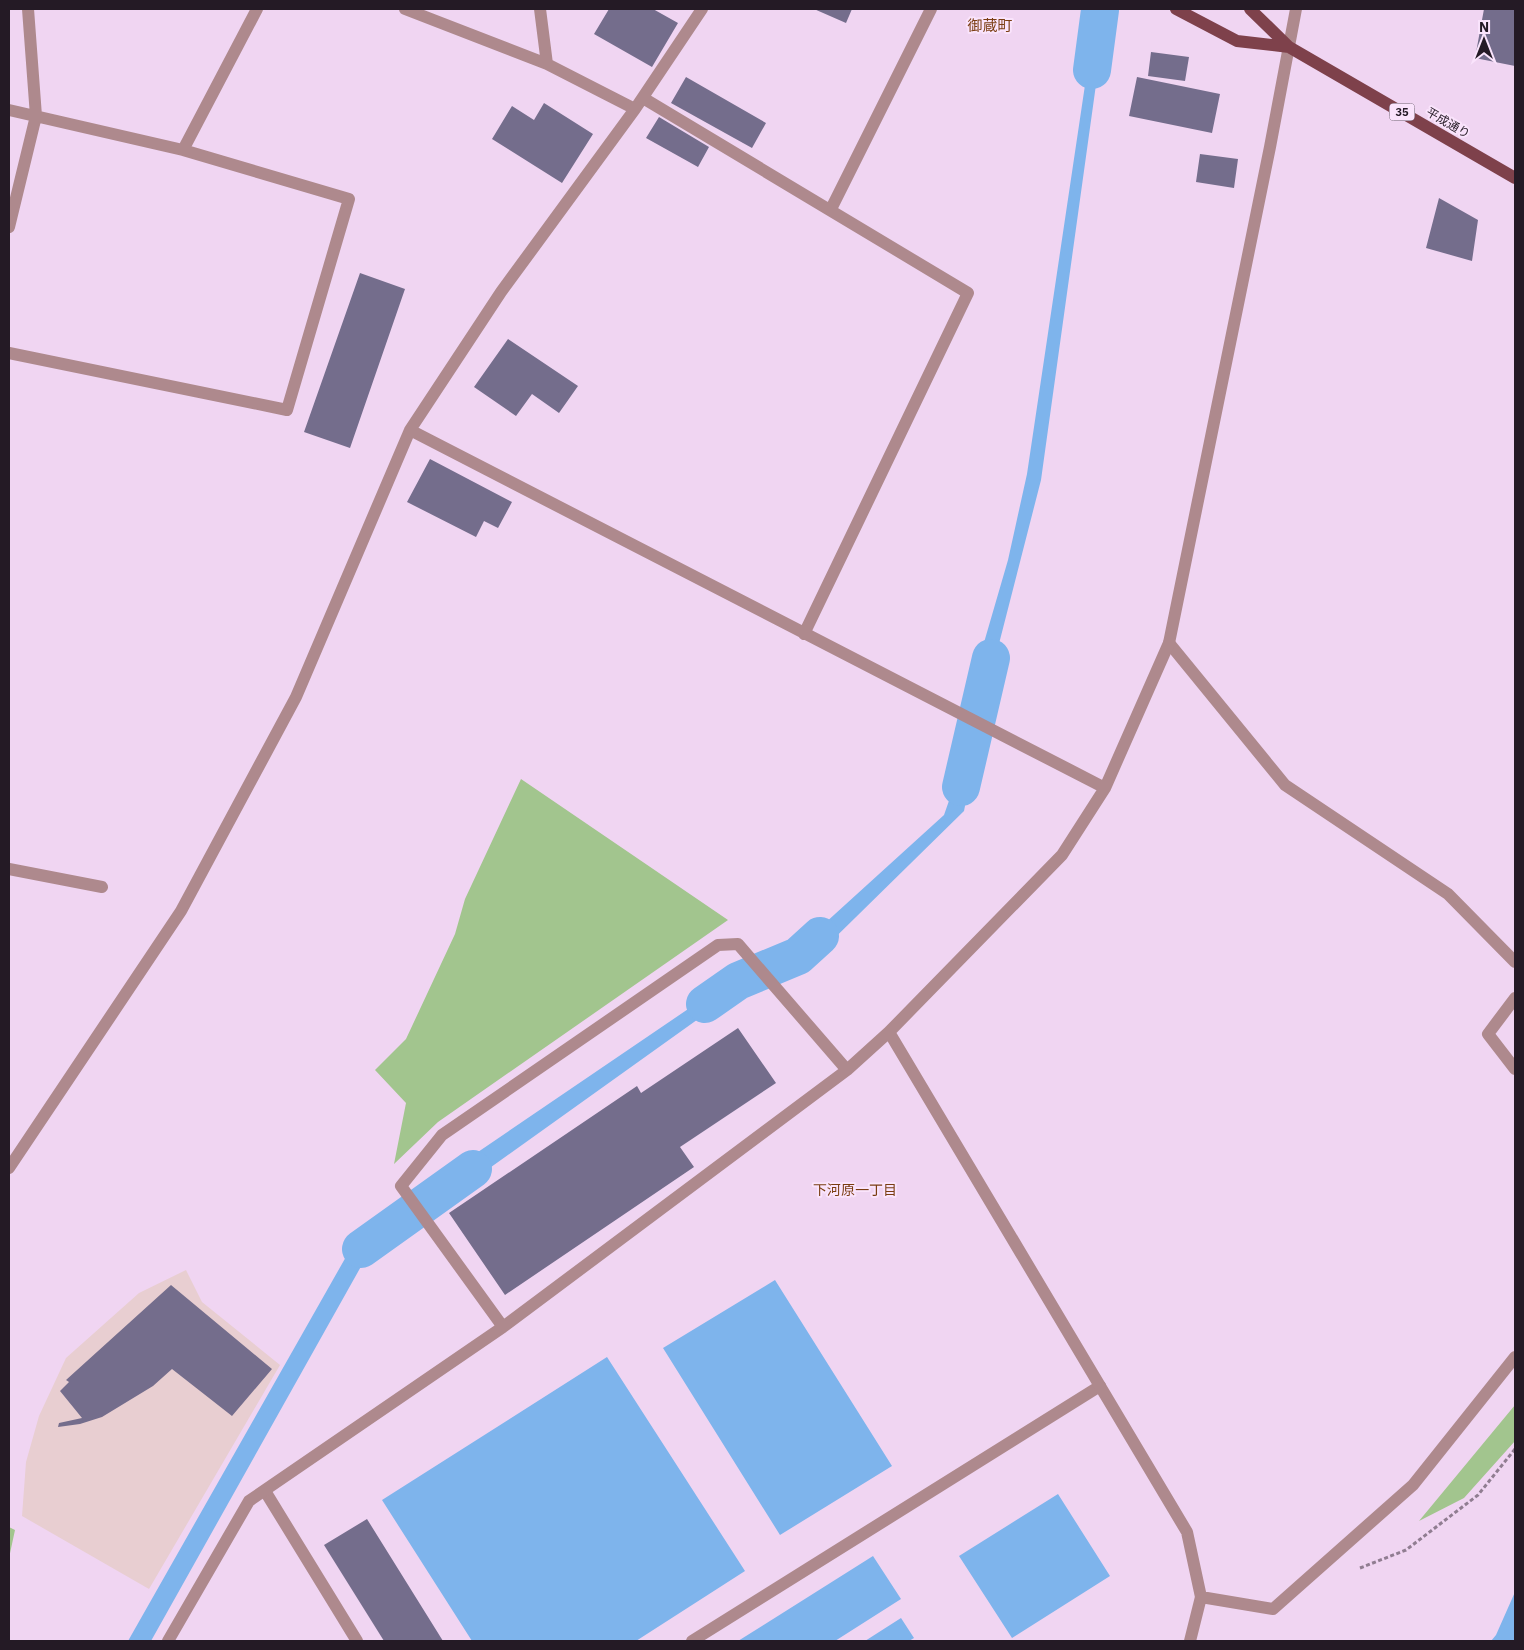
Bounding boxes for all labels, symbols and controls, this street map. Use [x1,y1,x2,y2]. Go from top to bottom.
north arrow [1459,15,1509,65]
district label: 御蔵町 [967,16,1013,35]
text: N [1479,18,1489,36]
road number: 35 [1390,104,1414,120]
street label: 平成通り [1424,104,1473,141]
district label: 下河原一丁目 [813,1181,897,1199]

